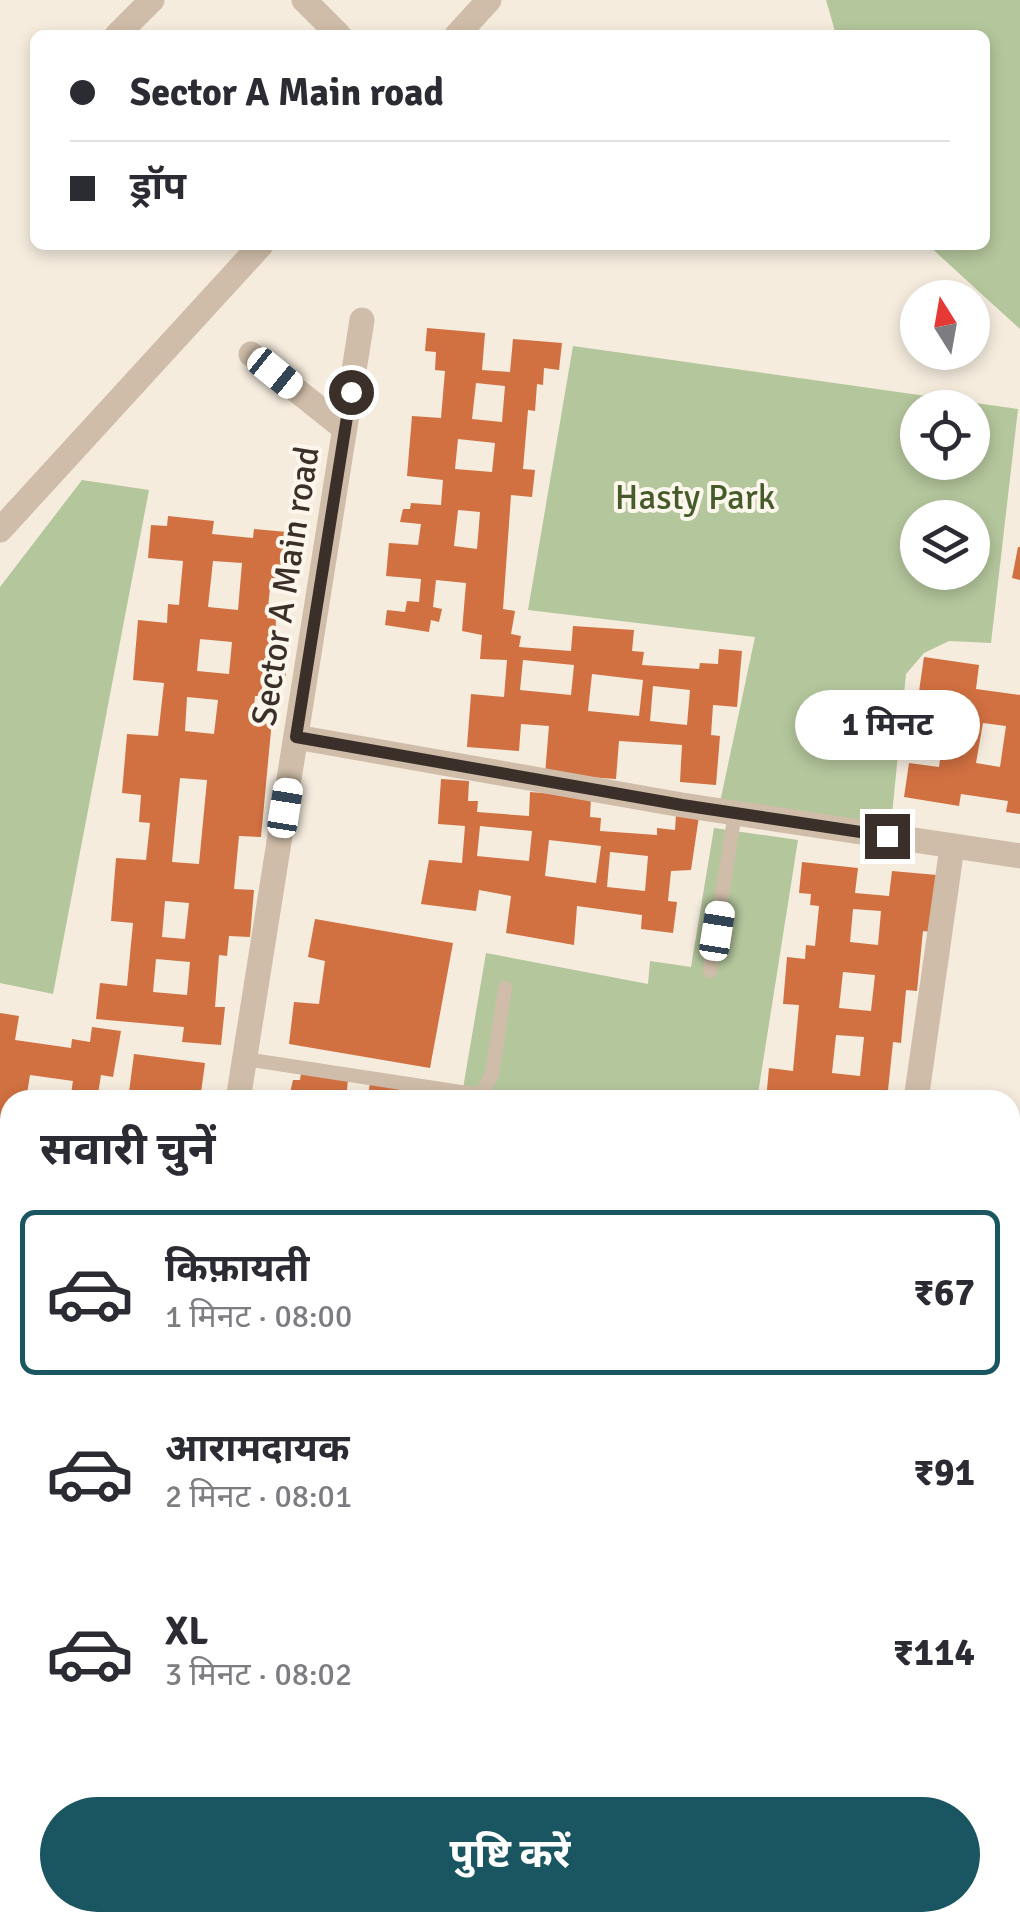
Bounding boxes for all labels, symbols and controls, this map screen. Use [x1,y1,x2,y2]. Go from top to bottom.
text: Sector A Main road [130,69,444,116]
text: ड्रॉप [130,163,186,210]
north arrow [900,280,990,370]
map controls [900,280,990,590]
car [242,342,308,404]
route start [329,370,374,415]
button: locate [900,390,990,480]
street label: Sector A Main road [242,443,329,729]
park label: Hasty Park [615,476,775,519]
button: layers [900,500,990,590]
callout: 1 मिनट [794,691,980,761]
text: 1 मिनट [842,705,933,744]
car [265,776,305,840]
route end [865,814,910,859]
car [697,899,737,963]
text: सवारी चुनें [40,1122,215,1177]
text: किफ़ायती [165,1245,309,1292]
icon: car [45,1248,135,1338]
text: ₹67 [913,1269,975,1316]
text: 1 मिनट · 08:00 [165,1297,352,1336]
text: आरामदायक [165,1425,349,1472]
icon: car [45,1428,135,1518]
text: ₹91 [913,1449,975,1496]
text: 2 मिनट · 08:01 [165,1477,352,1516]
icon: car [45,1608,135,1698]
text: XL [165,1608,208,1655]
text: ₹114 [893,1629,975,1676]
text: 3 मिनट · 08:02 [165,1655,352,1694]
button: पुष्टि करें [40,1797,980,1912]

